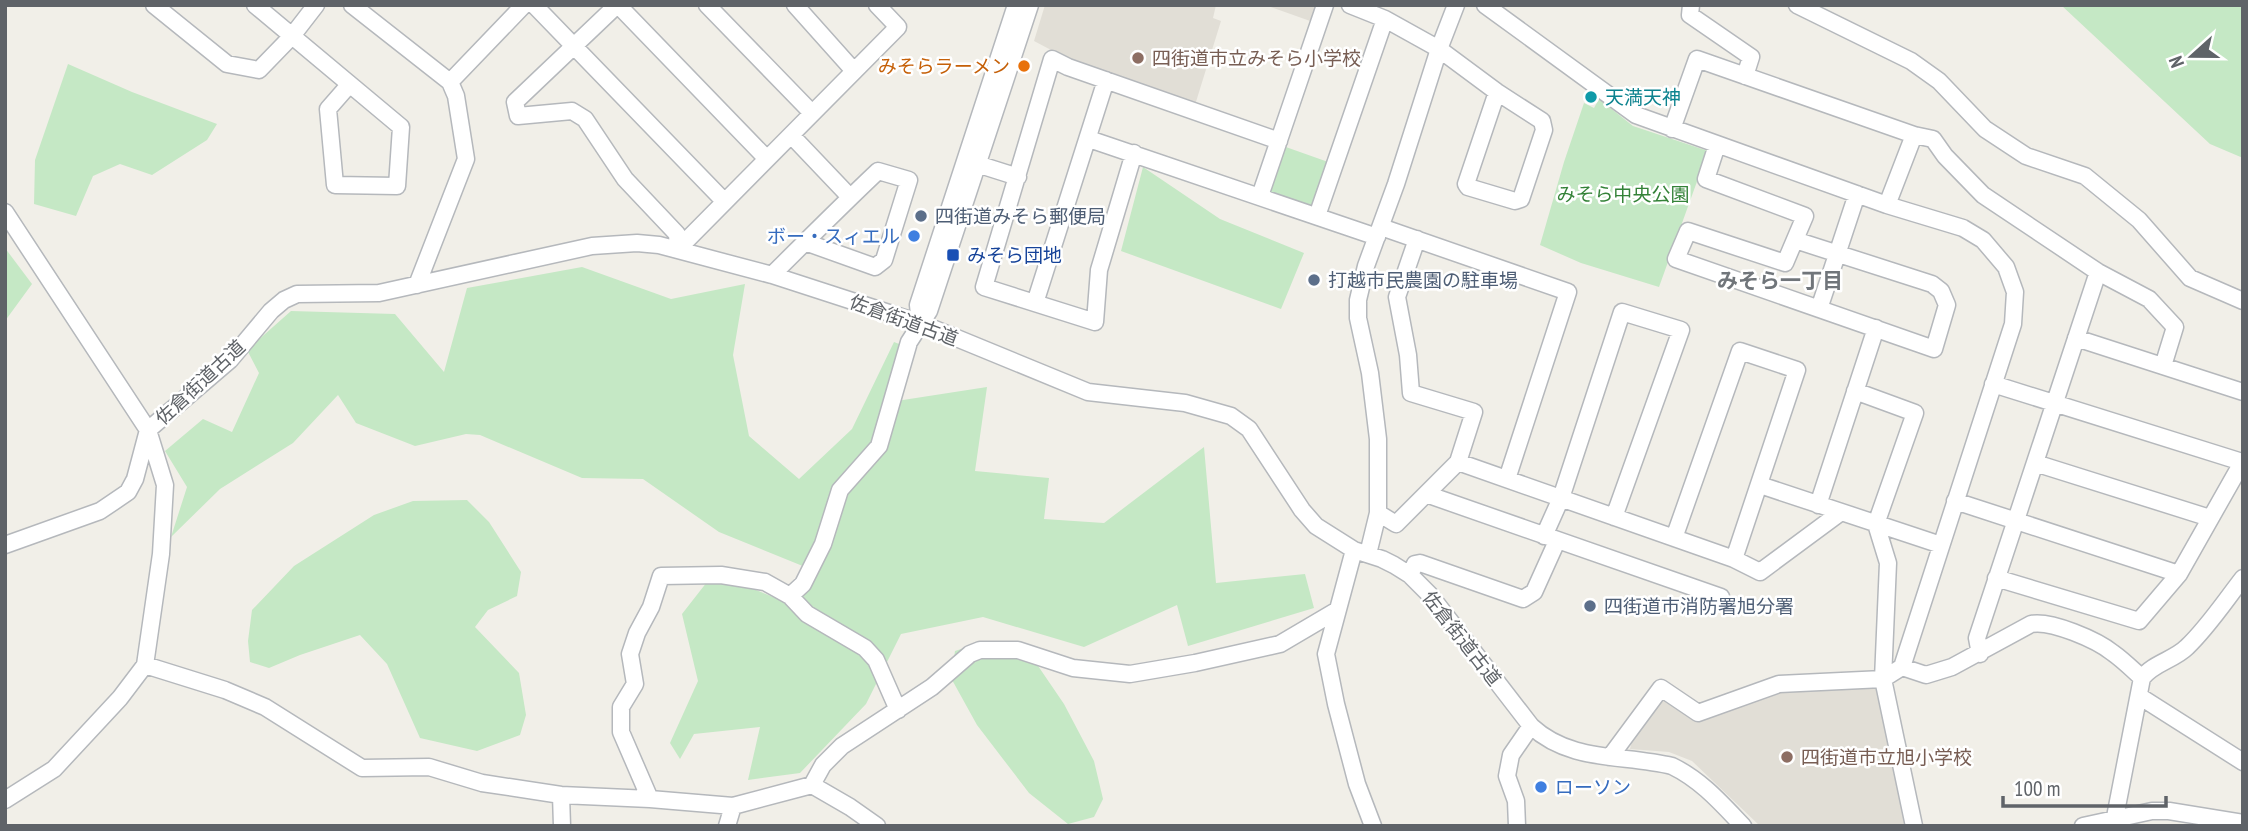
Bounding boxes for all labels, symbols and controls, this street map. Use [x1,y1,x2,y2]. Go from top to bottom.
north arrow [2157,21,2227,91]
place label: 四街道市立みそら小学校 [1152,46,1361,70]
marker: 四街道市立みそら小学校 [1130,50,1146,66]
text: N [2163,53,2189,71]
place label: みそらラーメン [878,54,1010,78]
marker: みそらラーメン [1016,58,1032,74]
place label: 天満天神 [1605,85,1681,109]
marker: 天満天神 [1583,89,1599,105]
park label: みそら中央公園 [1556,182,1690,206]
place label: 四街道みそら郵便局 [935,204,1106,228]
marker: 四街道みそら郵便局 [913,208,929,224]
place label: ボー・スィエル [767,224,900,248]
marker: ボー・スィエル [906,228,922,244]
place label: みそら団地 [967,243,1062,267]
marker: みそら団地 [945,247,961,263]
district label: みそら一丁目 [1717,267,1843,294]
place label: 打越市民農園の駐車場 [1328,268,1518,292]
marker: 打越市民農園の駐車場 [1306,272,1322,288]
street label: 佐倉街道古道 [846,289,962,351]
street label: 佐倉街道古道 [150,334,250,430]
street label: 佐倉街道古道 [1417,586,1507,690]
place label: 四街道市消防署旭分署 [1604,594,1794,618]
marker: 四街道市消防署旭分署 [1582,598,1598,614]
place label: 四街道市立旭小学校 [1801,745,1972,769]
marker: 四街道市立旭小学校 [1779,749,1795,765]
scale bar [2003,764,2166,808]
place label: ローソン [1555,775,1631,799]
text: 100 m [2014,775,2060,802]
marker: ローソン [1533,779,1549,795]

